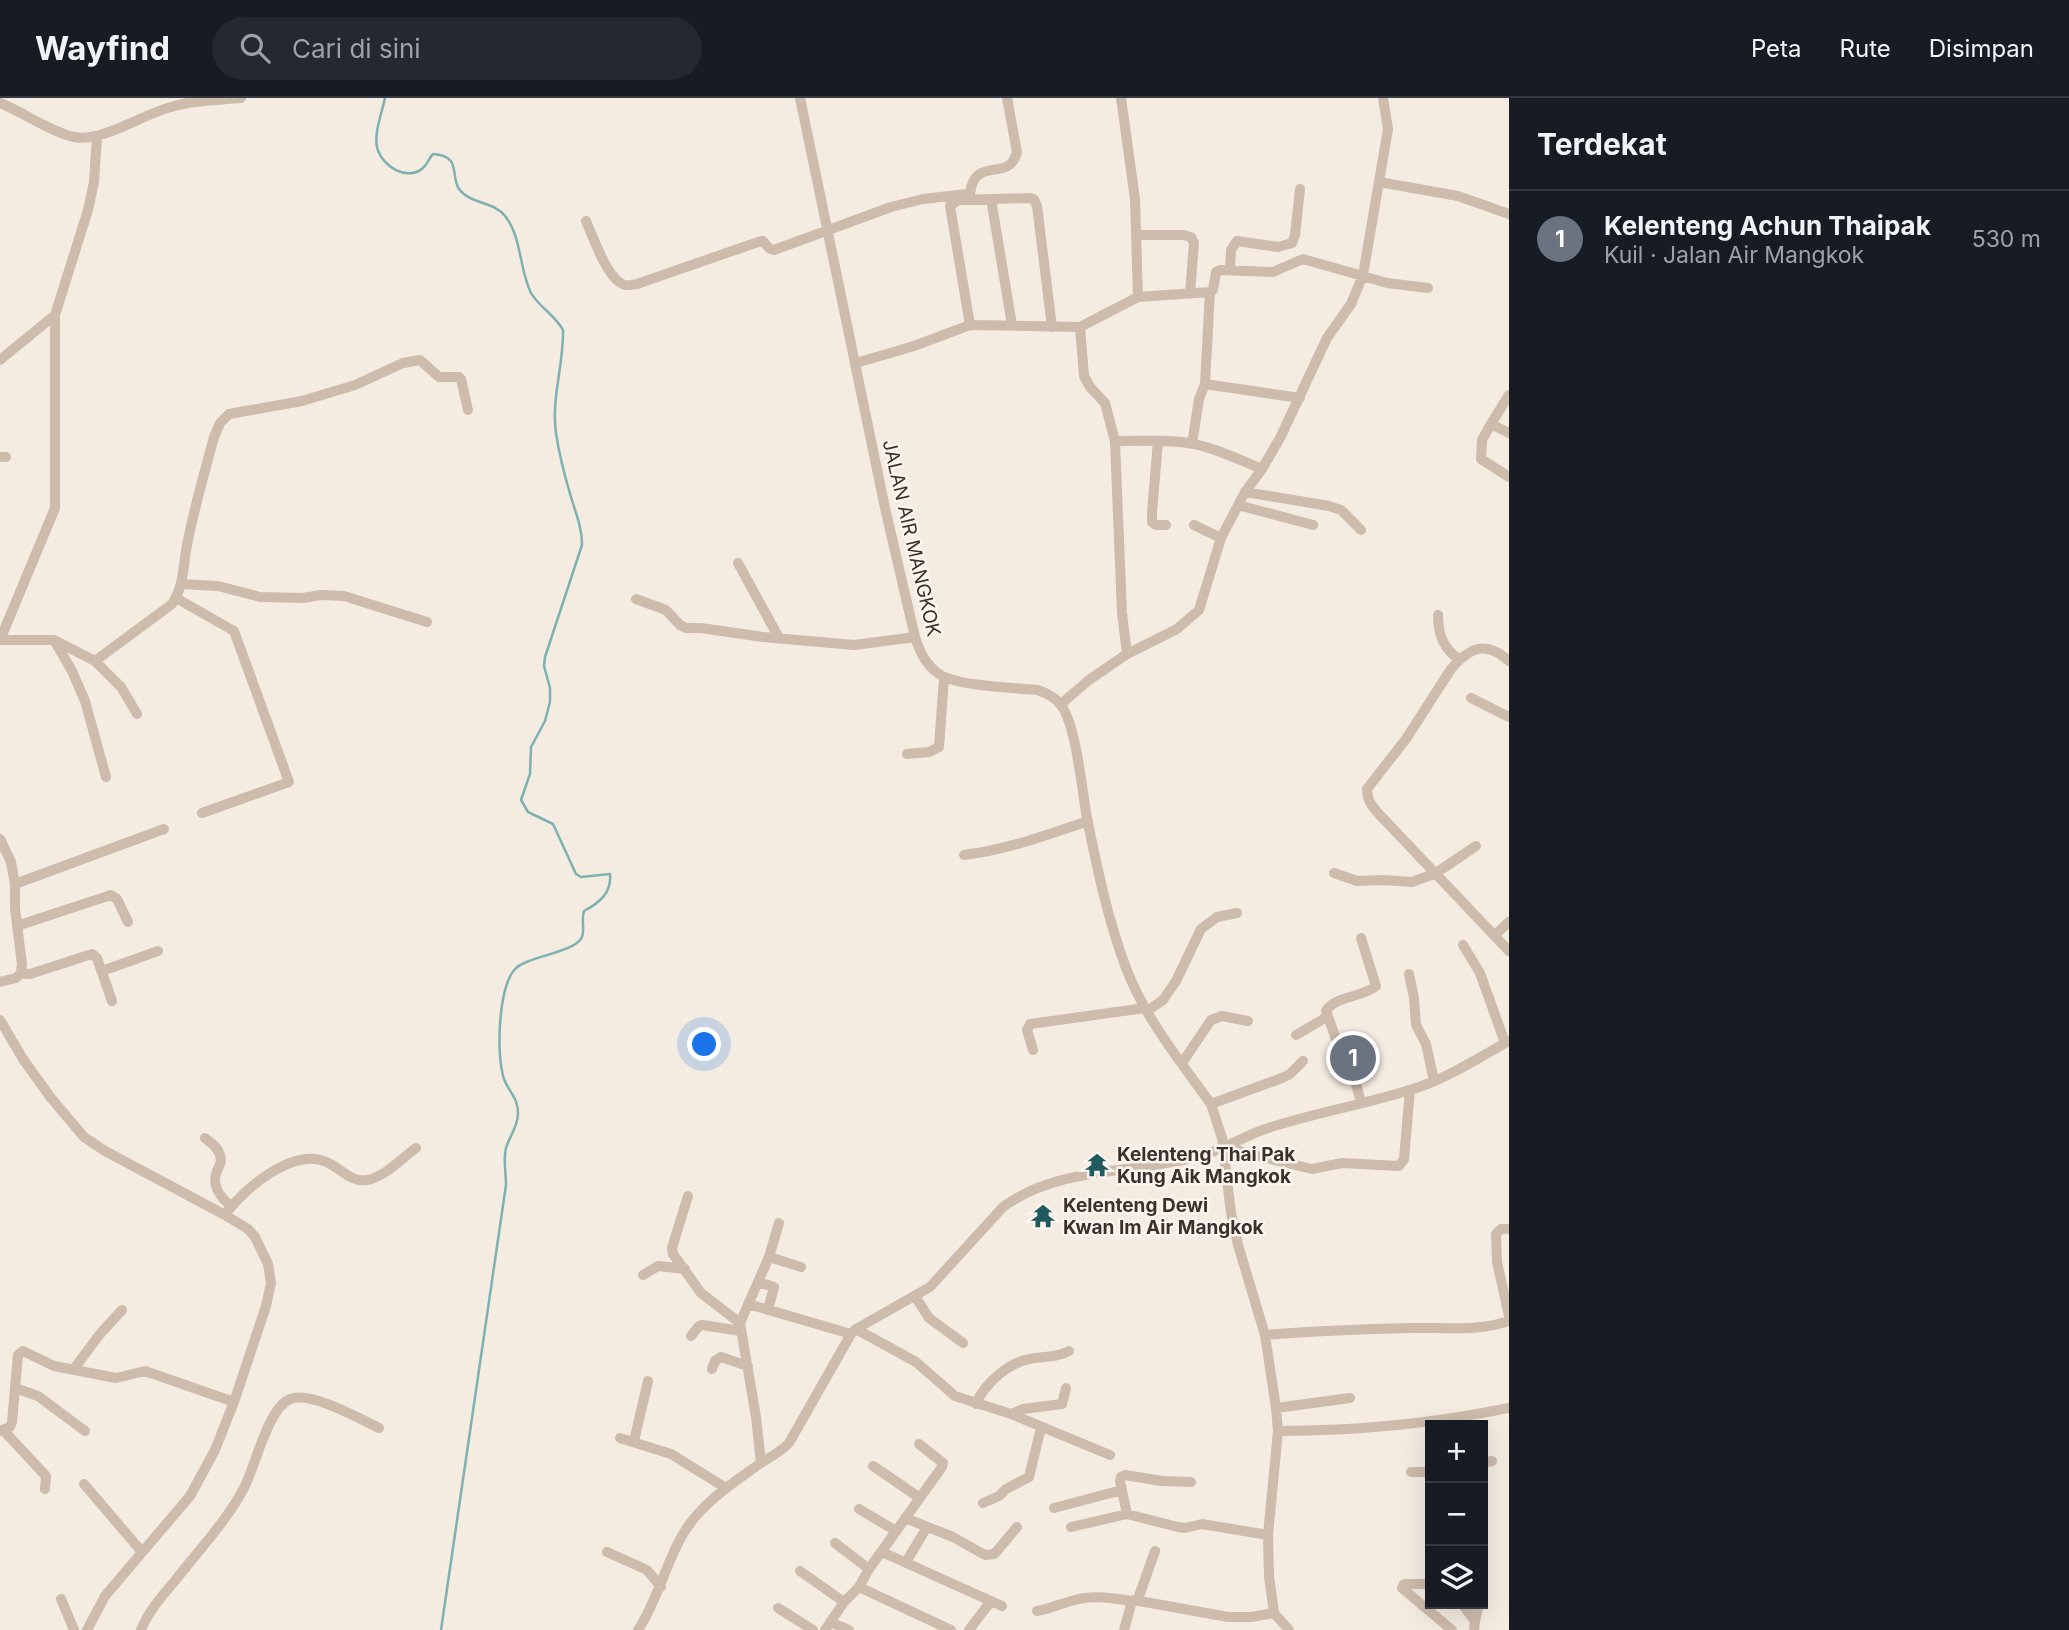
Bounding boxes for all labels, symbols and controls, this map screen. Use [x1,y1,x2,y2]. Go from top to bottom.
search box [212,17,702,80]
text: Wayfind [35,28,170,68]
icon: search [236,29,274,67]
text: Cari di sini [292,33,421,64]
text: Peta [1751,34,1802,63]
text: Rute [1840,34,1891,63]
text: Disimpan [1929,34,2034,63]
text: Terdekat [1537,126,1667,162]
text: Kelenteng Achun Thaipak [1604,210,1931,241]
text: 1 [1555,225,1565,253]
text: 530 m [1972,225,2041,253]
text: Kuil · Jalan Air Mangkok [1604,241,1864,269]
street label: JALAN AIR MANGKOK [878,438,945,639]
your location [687,1027,721,1061]
pin: 1 [1330,1032,1376,1084]
place label: Kelenteng Thai Pak Kung Aik Mangkok [1117,1143,1295,1188]
temple icon: Kelenteng Thai Pak Kung Aik Mangkok [1083,1151,1111,1179]
place label: Kelenteng Dewi Kwan Im Air Mangkok [1063,1194,1264,1239]
temple icon: Kelenteng Dewi Kwan Im Air Mangkok [1029,1202,1057,1230]
map controls [1425,1420,1488,1609]
button: + [1425,1420,1488,1483]
button: − [1425,1483,1488,1546]
button: layers [1425,1546,1488,1609]

